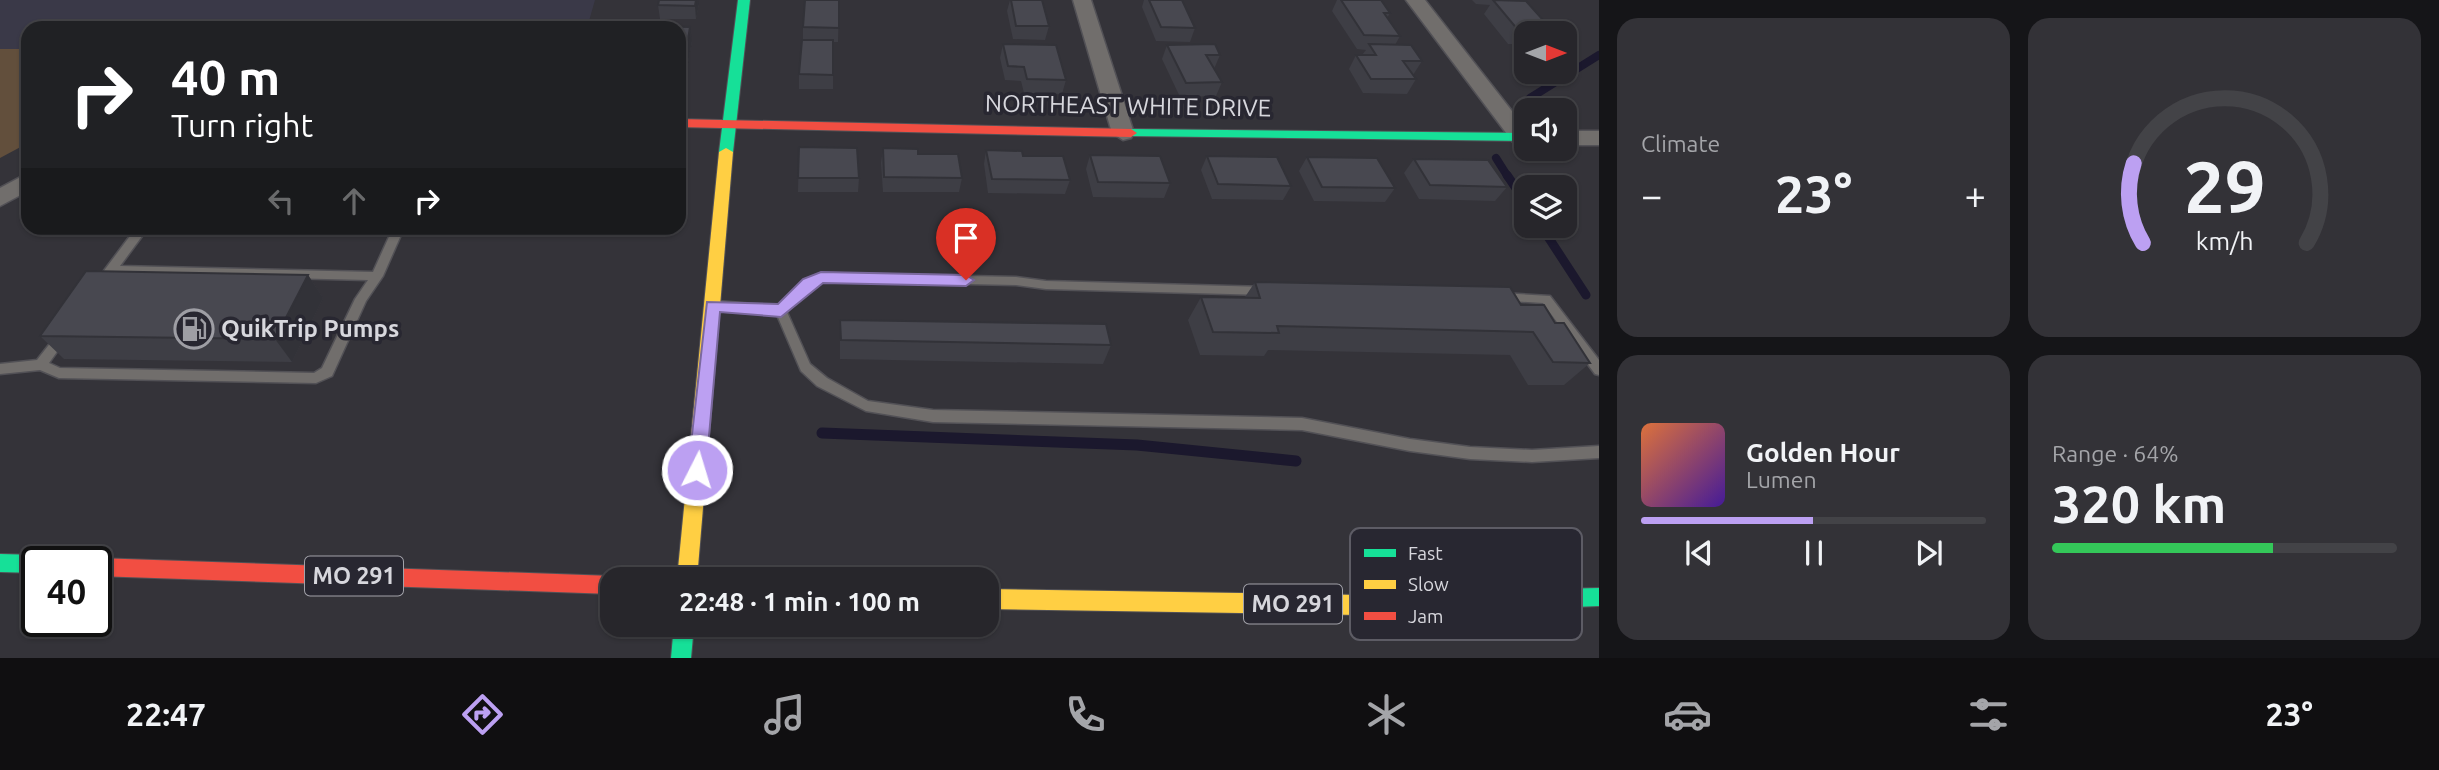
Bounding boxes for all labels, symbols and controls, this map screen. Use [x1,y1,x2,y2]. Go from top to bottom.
north arrow [1514,21,1577,84]
map controls [1514,21,1577,238]
icon: right [56,49,147,140]
text: 40 m [171,49,280,104]
street label: NORTHEAST WHITE DRIVE [985,90,1271,121]
button: sound [1514,98,1577,161]
text: Turn right [171,107,313,143]
text: Climate [1641,131,1720,156]
text: 29 [2183,146,2266,228]
text: 23° [1775,165,1852,223]
text: − [1641,174,1662,216]
text: + [1965,174,1986,216]
button: layers [1514,175,1577,238]
icon: left [262,182,300,220]
icon: ahead [335,182,373,220]
icon: right [408,182,446,220]
pin [936,208,996,280]
icon: arrive [947,219,985,257]
text: km/h [2196,227,2253,255]
fuel station icon: QuikTrip Pumps [173,308,215,350]
place label: QuikTrip Pumps [221,315,399,342]
position arrow [660,433,734,507]
text: Golden Hour [1746,438,1900,467]
text: Range · 64% [2052,441,2179,466]
text: Lumen [1746,467,1817,492]
text: 320 km [2052,475,2226,533]
legend [1350,528,1582,640]
icon: previous [1680,534,1718,572]
icon: pause [1795,534,1833,572]
icon: next [1910,534,1948,572]
text: Fast [1408,542,1443,564]
speed limit sign: 40 [21,546,112,637]
road number: MO 291 [305,556,403,596]
text: Slow [1408,573,1449,595]
road number: MO 291 [1244,584,1342,624]
text: 22:48 · 1 min · 100 m [679,587,920,616]
text: Jam [1408,605,1444,627]
icon: directions [458,690,507,739]
icon: music [760,690,809,739]
icon: phone [1061,690,1110,739]
icon: climate [1362,690,1411,739]
icon: car [1663,690,1712,739]
icon: filters [1964,690,2013,739]
text: 22:47 [126,696,206,732]
text: 23° [2265,696,2313,732]

